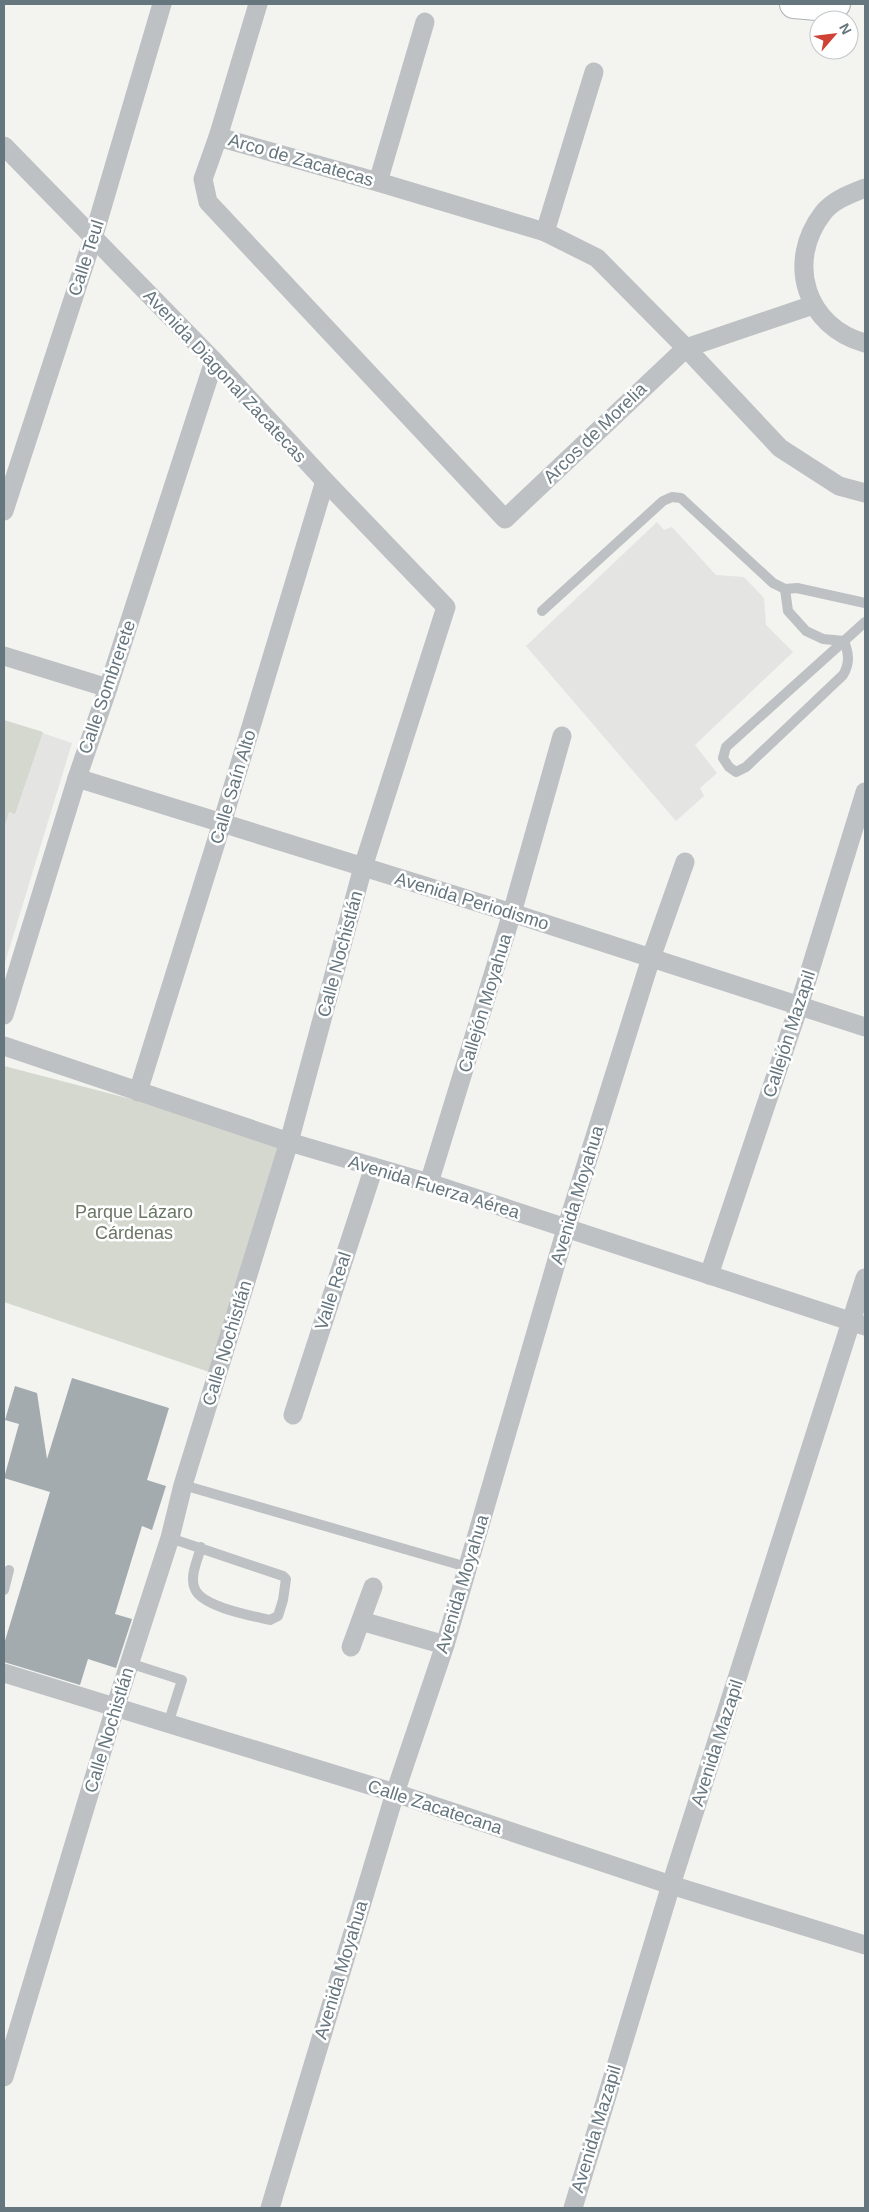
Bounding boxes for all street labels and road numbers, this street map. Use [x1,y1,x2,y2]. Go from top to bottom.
street label: Arco de Zacatecas [226,130,376,190]
street label: Calle Teul [64,217,108,299]
street label: Avenida Diagonal Zacatecas [140,286,310,466]
street label: Arcos de Morelia [539,378,651,487]
street label: Calle Sombrerete [75,618,139,756]
street label: Calle Saín Alto [206,728,260,846]
street label: Avenida Periodismo [393,868,551,934]
street label: Calle Nochistlán [314,889,366,1019]
street label: Callejón Moyahua [454,930,516,1075]
street label: Callejón Mazapil [759,968,819,1100]
street label: Avenida Moyahua [546,1122,608,1267]
street label: Avenida Fuerza Aérea [346,1151,523,1223]
street label: Valle Real [311,1250,355,1332]
street label: Calle Nochistlán [198,1278,256,1408]
street label: Avenida Moyahua [431,1511,493,1656]
street label: Calle Nochistlán [80,1665,138,1795]
street label: Avenida Mazapil [687,1677,747,1809]
street label: Calle Zacatecana [365,1776,506,1838]
street label: Avenida Moyahua [310,1897,372,2042]
street label: Avenida Mazapil [567,2063,625,2195]

